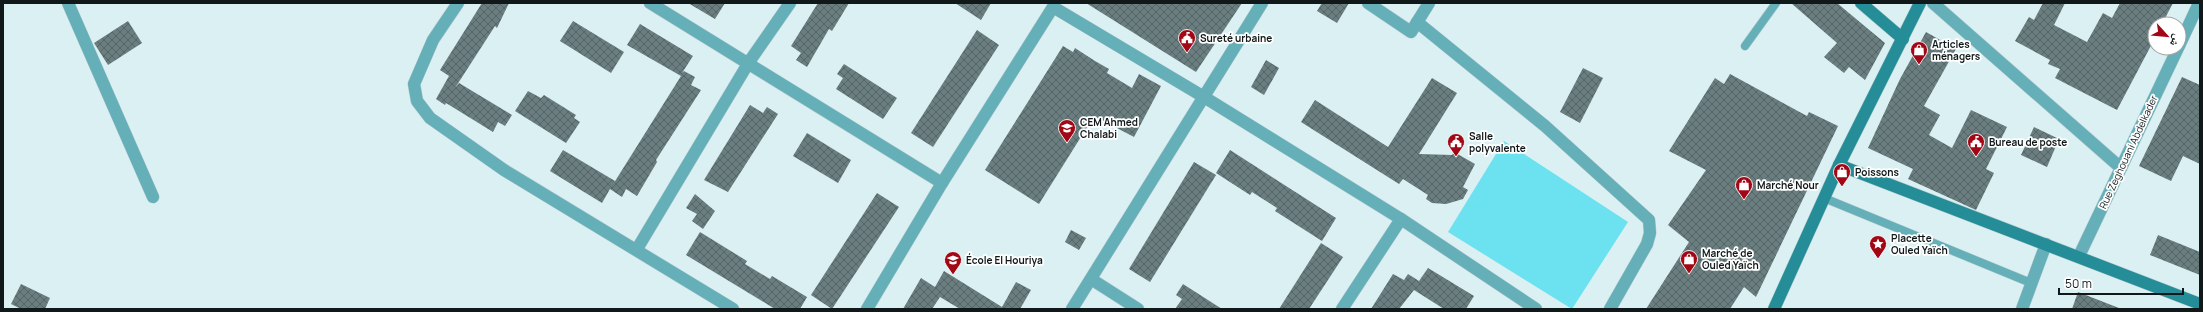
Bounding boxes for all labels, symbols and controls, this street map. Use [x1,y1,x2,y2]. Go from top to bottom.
north arrow [2147,16,2187,56]
public building icon: Sureté urbaine [1177,28,1197,53]
place label: Sureté urbaine [1200,31,1272,45]
text: ش [2166,32,2186,50]
place label: Articles ménagers [1932,37,1981,63]
shop icon: Articles ménagers [1909,40,1929,65]
street label: Rue Zeghouani Abdelkader [2095,93,2161,211]
place label: CEM Ahmed Chalabi [1080,115,1138,141]
school or university icon: CEM Ahmed Chalabi [1057,118,1077,143]
place label: Salle polyvalente [1469,129,1526,155]
public building icon: Salle polyvalente [1446,132,1466,157]
public building icon: Bureau de poste [1966,132,1986,157]
place label: Bureau de poste [1989,135,2067,149]
shop icon: Poissons [1832,162,1852,187]
place label: Poissons [1855,165,1900,179]
shop icon: Marché Nour [1734,175,1754,200]
place label: Marché Nour [1757,178,1819,192]
place label: Placette Ouled Yaïch [1891,231,1948,257]
place icon: Placette Ouled Yaïch [1868,234,1888,259]
place label: Marché de Ouled Yaïch [1702,246,1759,272]
shop icon: Marché de Ouled Yaïch [1679,249,1699,274]
school or university icon: École El Houriya [943,250,963,275]
place label: École El Houriya [966,253,1043,267]
scale bar [2059,270,2183,296]
text: 50 m [2065,275,2092,292]

